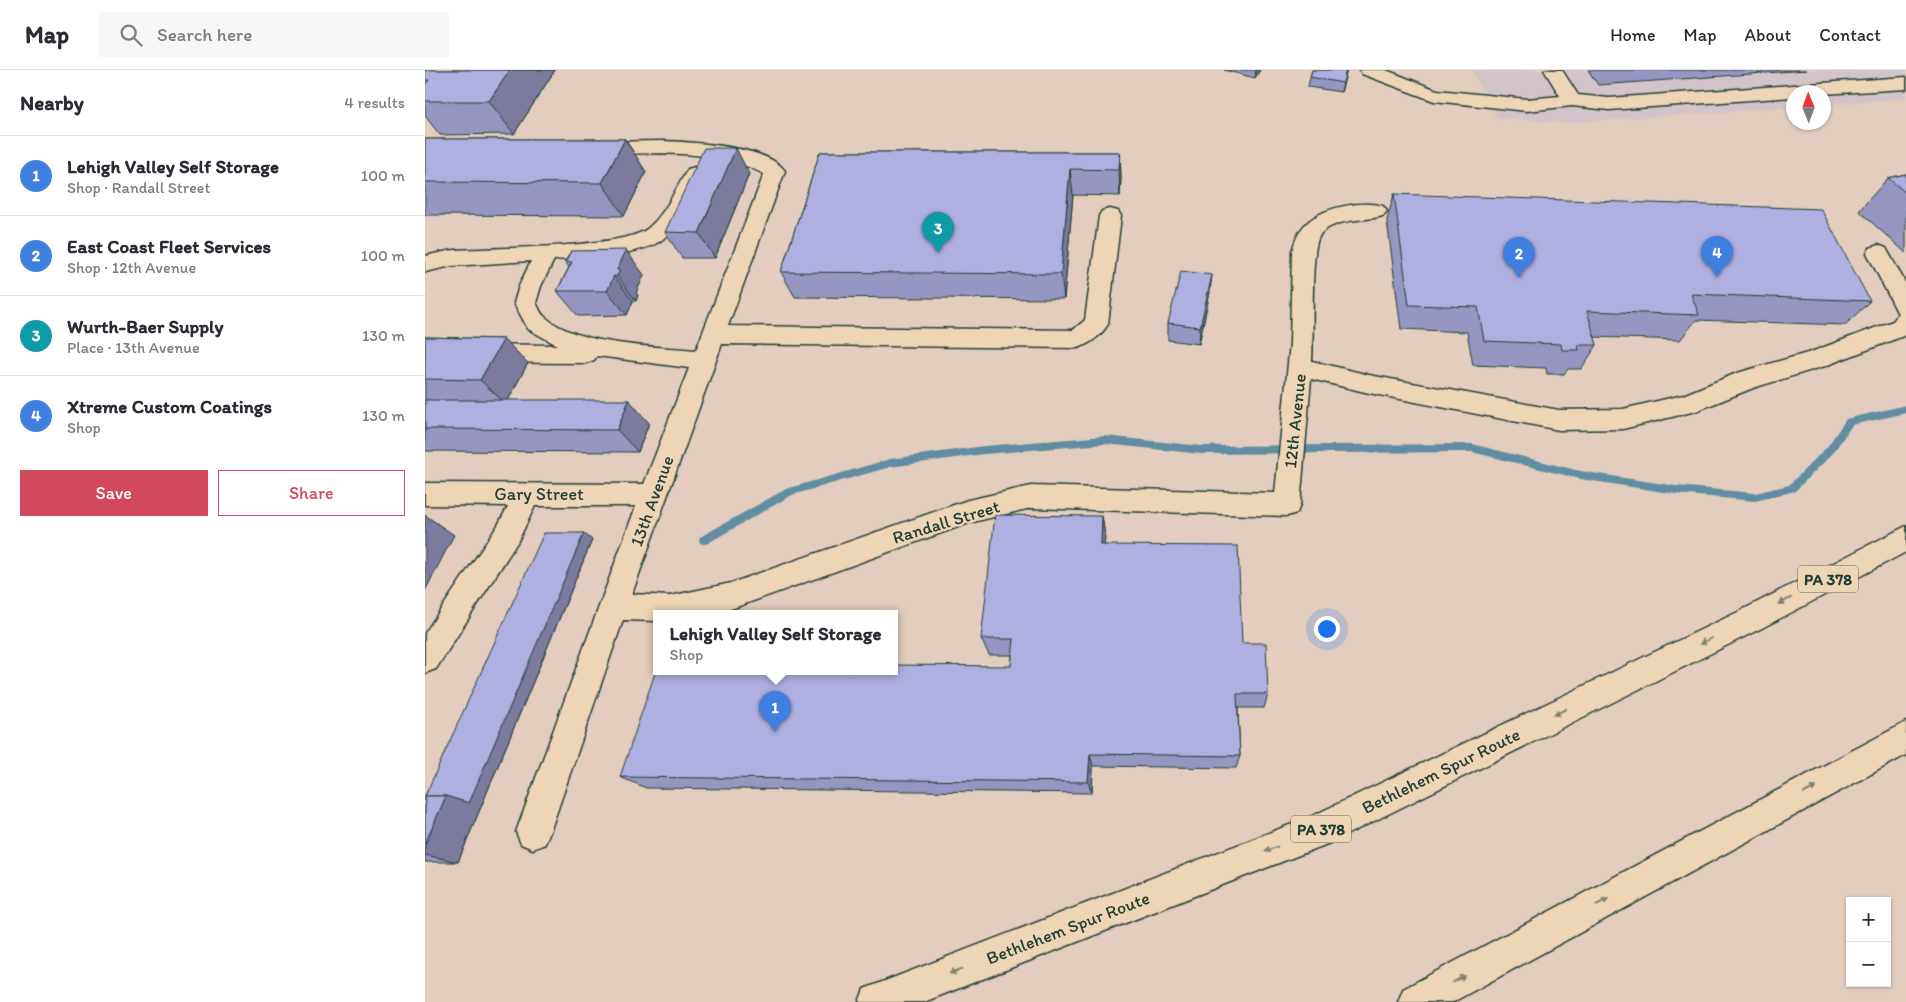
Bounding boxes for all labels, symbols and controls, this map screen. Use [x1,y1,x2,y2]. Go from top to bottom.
search box [99,12,449,57]
text: Map [25,20,69,49]
icon: search [117,21,145,49]
text: Search here [157,23,252,46]
text: Home [1610,24,1656,46]
text: Map [1684,24,1717,46]
text: About [1745,24,1791,46]
text: Contact [1819,24,1881,46]
north arrow [1786,85,1831,130]
text: Nearby [20,90,84,115]
text: 4 results [344,93,405,112]
text: Lehigh Valley Self Storage [67,155,279,178]
text: 1 [32,166,40,185]
text: 100 m [361,166,405,185]
text: Shop · Randall Street [67,178,210,197]
pin: 3 [922,212,954,253]
text: East Coast Fleet Services [67,235,271,258]
pin: 4 [1701,236,1733,277]
pin: 2 [1503,237,1535,278]
text: 2 [32,246,40,265]
text: 100 m [361,246,405,265]
text: Shop · 12th Avenue [67,258,196,277]
text: Wurth-Baer Supply [67,315,223,338]
text: 3 [32,326,40,345]
text: 130 m [362,326,405,345]
text: Place · 13th Avenue [67,338,200,357]
street label: 12th Avenue [1279,373,1311,469]
text: Xtreme Custom Coatings [67,395,272,418]
text: 4 [31,406,41,425]
text: 130 m [362,406,405,425]
text: Shop [67,418,101,437]
street label: 13th Avenue [625,452,679,550]
button: Save [20,470,208,516]
button: Share [218,470,405,516]
street label: Gary Street [494,483,584,505]
street label: Randall Street [890,495,1003,549]
road number: PA 378 [1798,566,1858,592]
one-way arrow [1778,597,1793,605]
popup [653,610,898,675]
your location [1314,616,1340,642]
text: Lehigh Valley Self Storage [669,622,882,645]
one-way arrow [1699,637,1713,645]
text: Shop [669,645,703,664]
pin: 1 [759,691,791,732]
one-way arrow [1553,709,1567,717]
street label: Bethlehem Spur Route [1358,723,1524,819]
one-way arrow [1803,785,1816,794]
road number: PA 378 [1291,816,1351,842]
one-way arrow [1263,845,1278,853]
street label: Bethlehem Spur Route [983,887,1153,969]
map controls [1846,897,1891,987]
button: + [1846,897,1891,942]
one-way arrow [1594,898,1609,906]
button: − [1846,942,1891,987]
one-way arrow [949,968,964,975]
one-way arrow [1451,975,1466,983]

